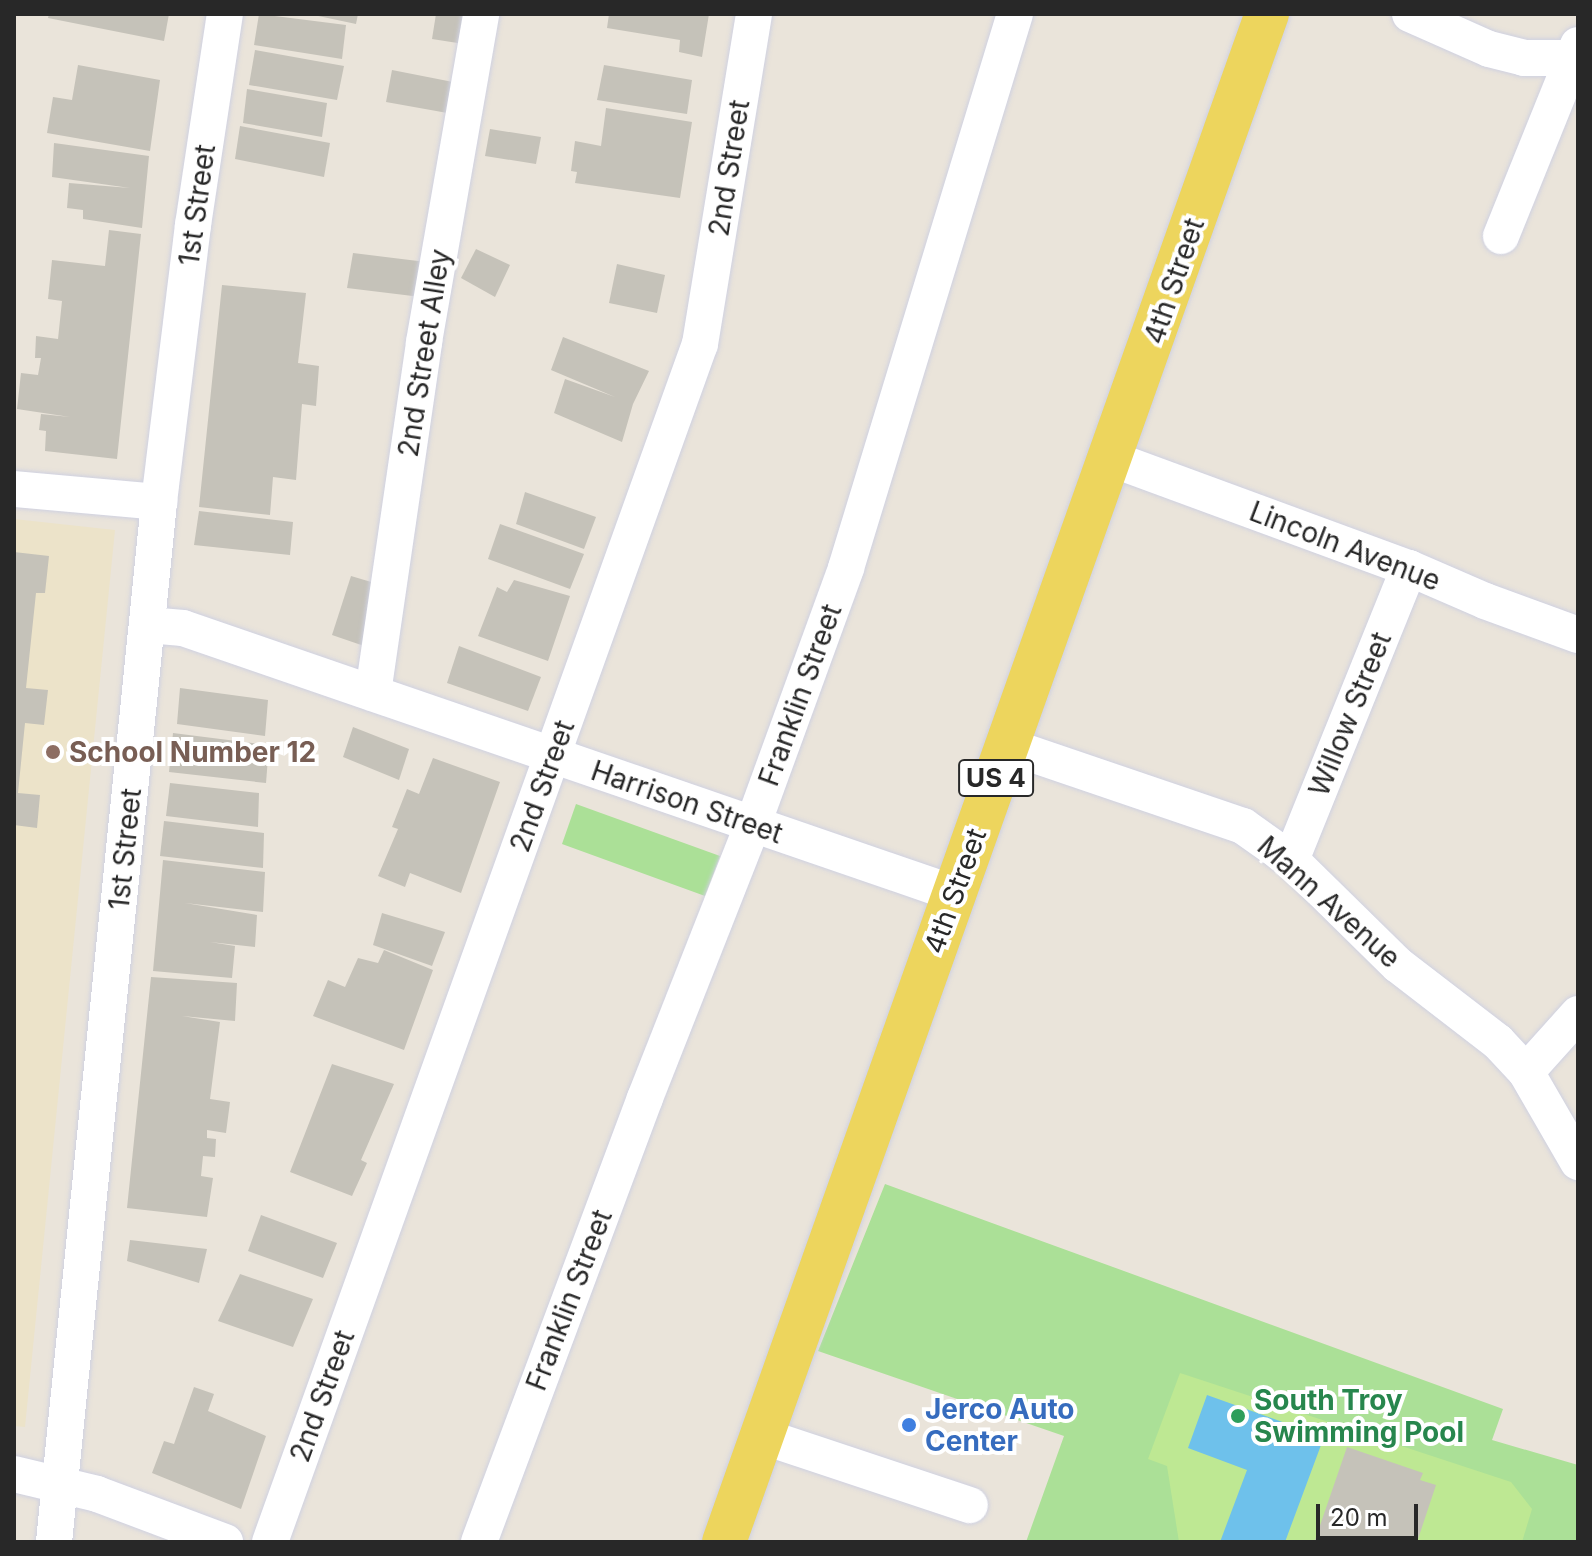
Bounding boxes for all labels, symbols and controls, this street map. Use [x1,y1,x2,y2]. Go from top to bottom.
street label: 2nd Street [702,97,756,239]
street label: 1st Street [172,142,222,268]
street label: 4th Street [1137,214,1211,348]
street label: 2nd Street Alley [391,247,457,459]
street label: Lincoln Avenue [1245,494,1445,598]
street label: Franklin Street [752,600,848,790]
street label: Willow Street [1302,627,1398,801]
street label: 2nd Street [503,716,581,856]
place label: School Number 12 [69,735,316,769]
marker: School Number 12 [44,743,62,761]
street label: Harrison Street [587,754,787,850]
road number: US 4 [958,756,1034,800]
street label: 1st Street [102,786,148,912]
street label: 4th Street [917,824,993,958]
street label: Mann Avenue [1251,829,1407,975]
street label: Franklin Street [519,1205,619,1395]
street label: 2nd Street [283,1326,361,1466]
place label: South Troy Swimming Pool [1254,1383,1464,1449]
place label: Jerco Auto Center [925,1392,1075,1458]
marker: South Troy Swimming Pool [1229,1407,1247,1425]
marker: Jerco Auto Center [900,1416,918,1434]
scale bar [1320,1488,1422,1538]
text: 20 m [1330,1503,1388,1532]

